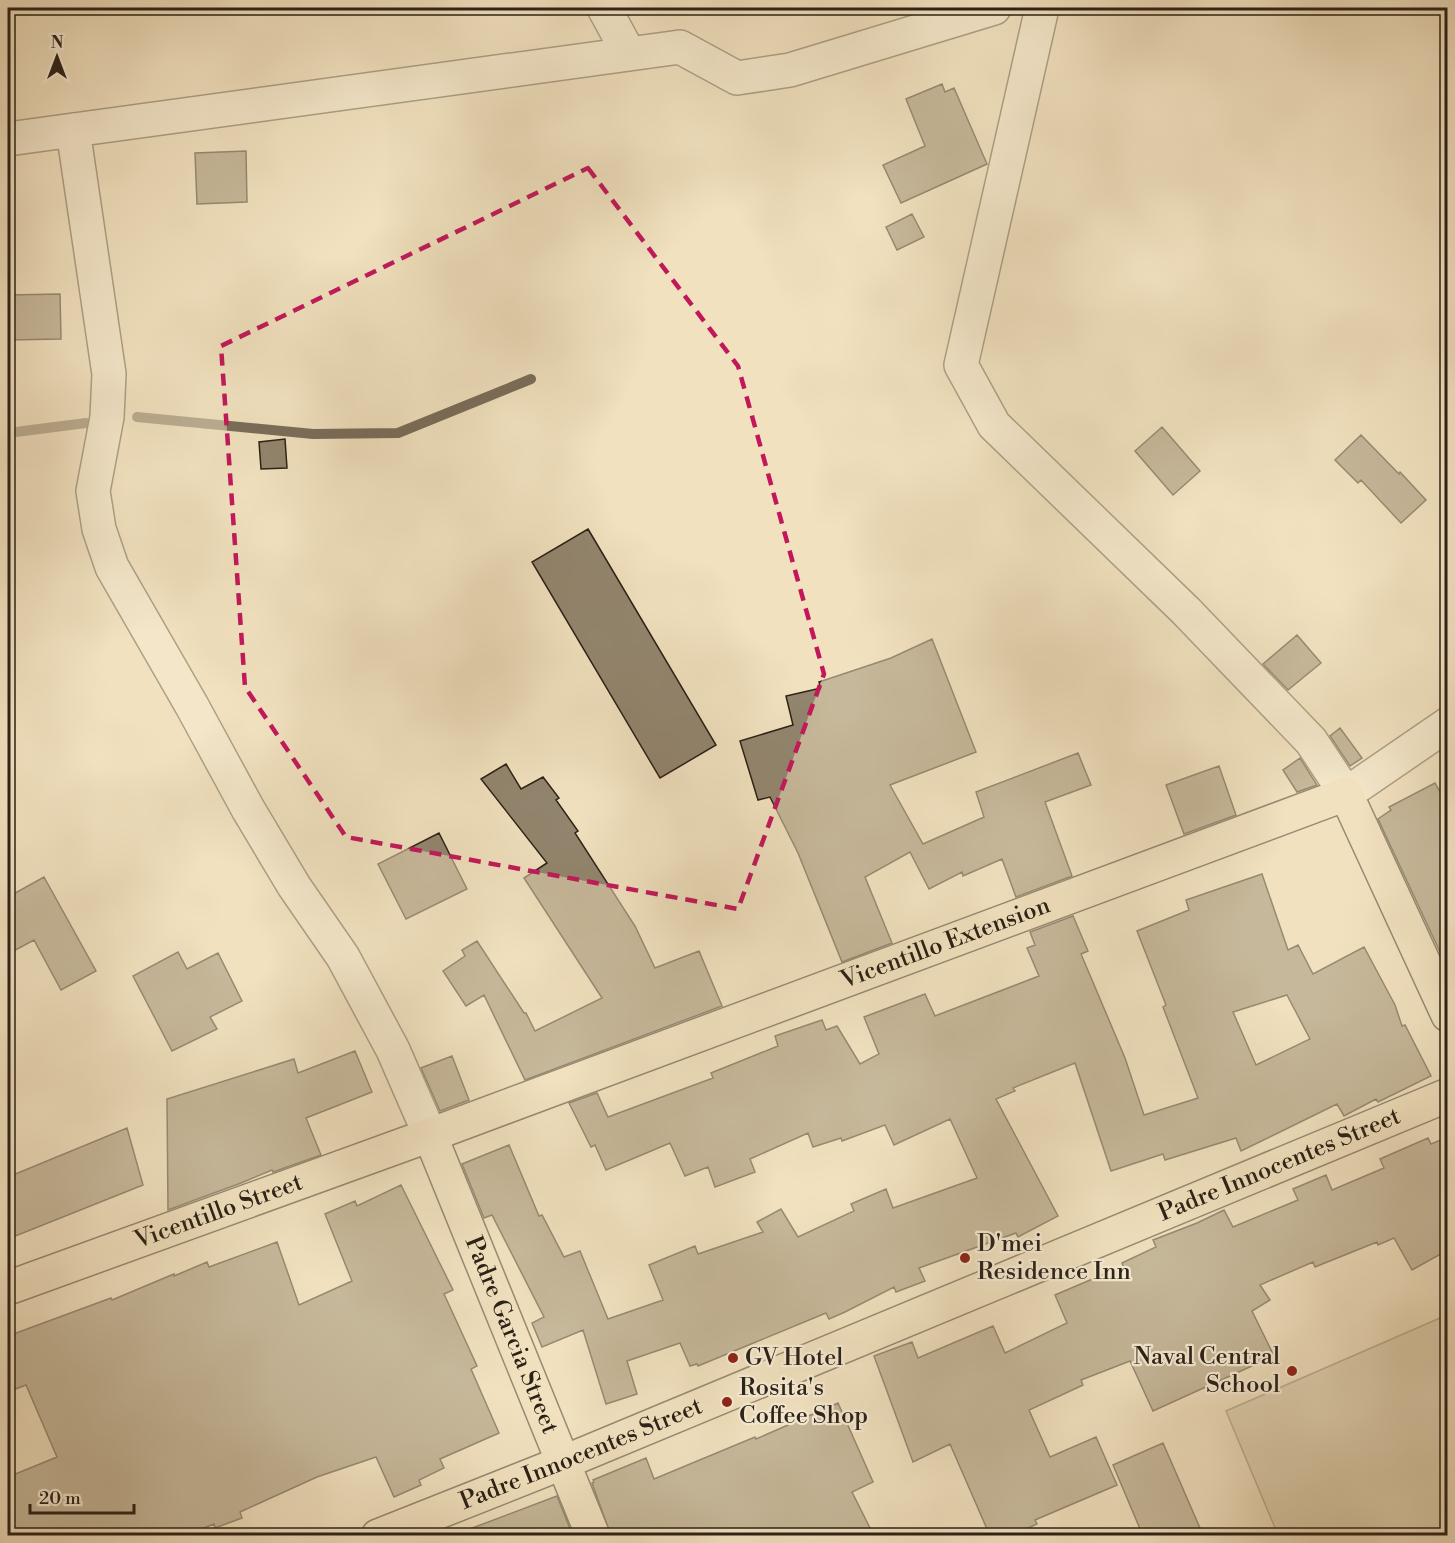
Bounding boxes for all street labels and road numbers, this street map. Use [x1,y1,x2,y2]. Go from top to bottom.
street label: Vicentillo Extension [836,890,1054,996]
street label: Padre Innocentes Street [1154,1101,1405,1228]
street label: Vicentillo Street [130,1167,307,1256]
street label: Padre Garcia Street [458,1232,565,1439]
street label: Padre Innocentes Street [456,1391,707,1517]

